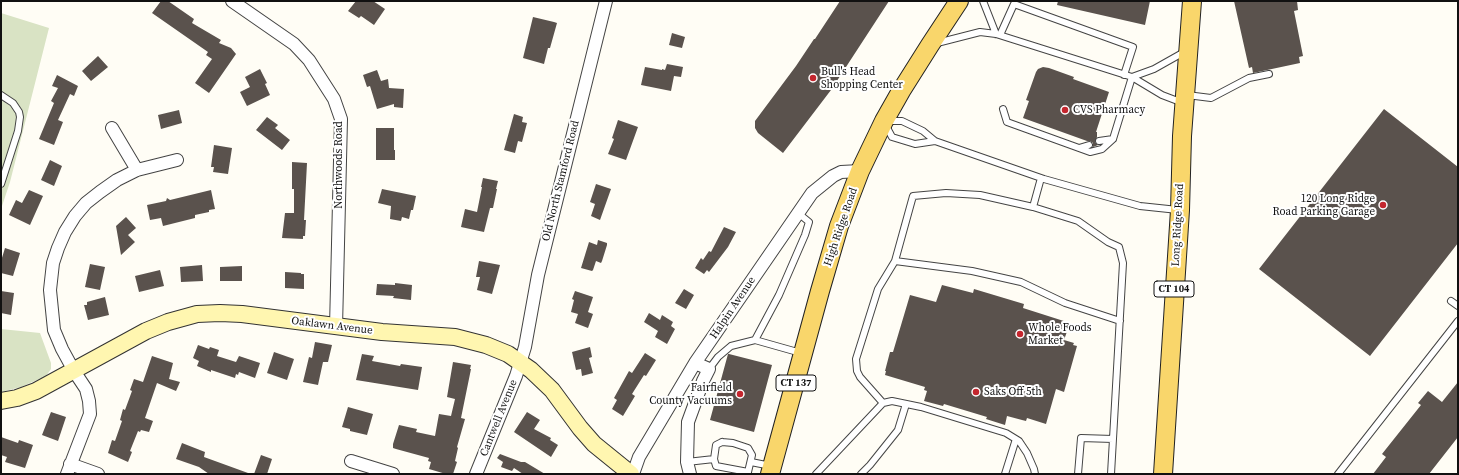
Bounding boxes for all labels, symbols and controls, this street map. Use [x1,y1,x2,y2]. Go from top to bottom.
place label: Bull's Head Shopping Center [821,65,903,91]
marker: Bull's Head Shopping Center [808,73,818,83]
place label: CVS Pharmacy [1073,103,1145,117]
marker: CVS Pharmacy [1060,105,1070,115]
street label: Old North Stamford Road [540,119,582,243]
street label: Northwoods Road [332,121,346,209]
street label: Long Ridge Road [1169,183,1187,267]
street label: High Ridge Road [821,186,861,268]
place label: 120 Long Ridge Road Parking Garage [1272,192,1375,218]
marker: 120 Long Ridge Road Parking Garage [1378,200,1388,210]
street label: Halpin Avenue [707,274,759,342]
road number: CT 104 [1154,281,1194,297]
street label: Oaklawn Avenue [291,314,373,338]
place label: Whole Foods Market [1028,321,1092,347]
marker: Whole Foods Market [1015,329,1025,339]
road number: CT 137 [776,375,816,391]
street label: Cantwell Avenue [478,378,520,458]
place label: Fairfield County Vacuums [649,381,732,407]
place label: Saks Off 5th [984,385,1042,399]
marker: Saks Off 5th [971,387,981,397]
marker: Fairfield County Vacuums [735,389,745,399]

